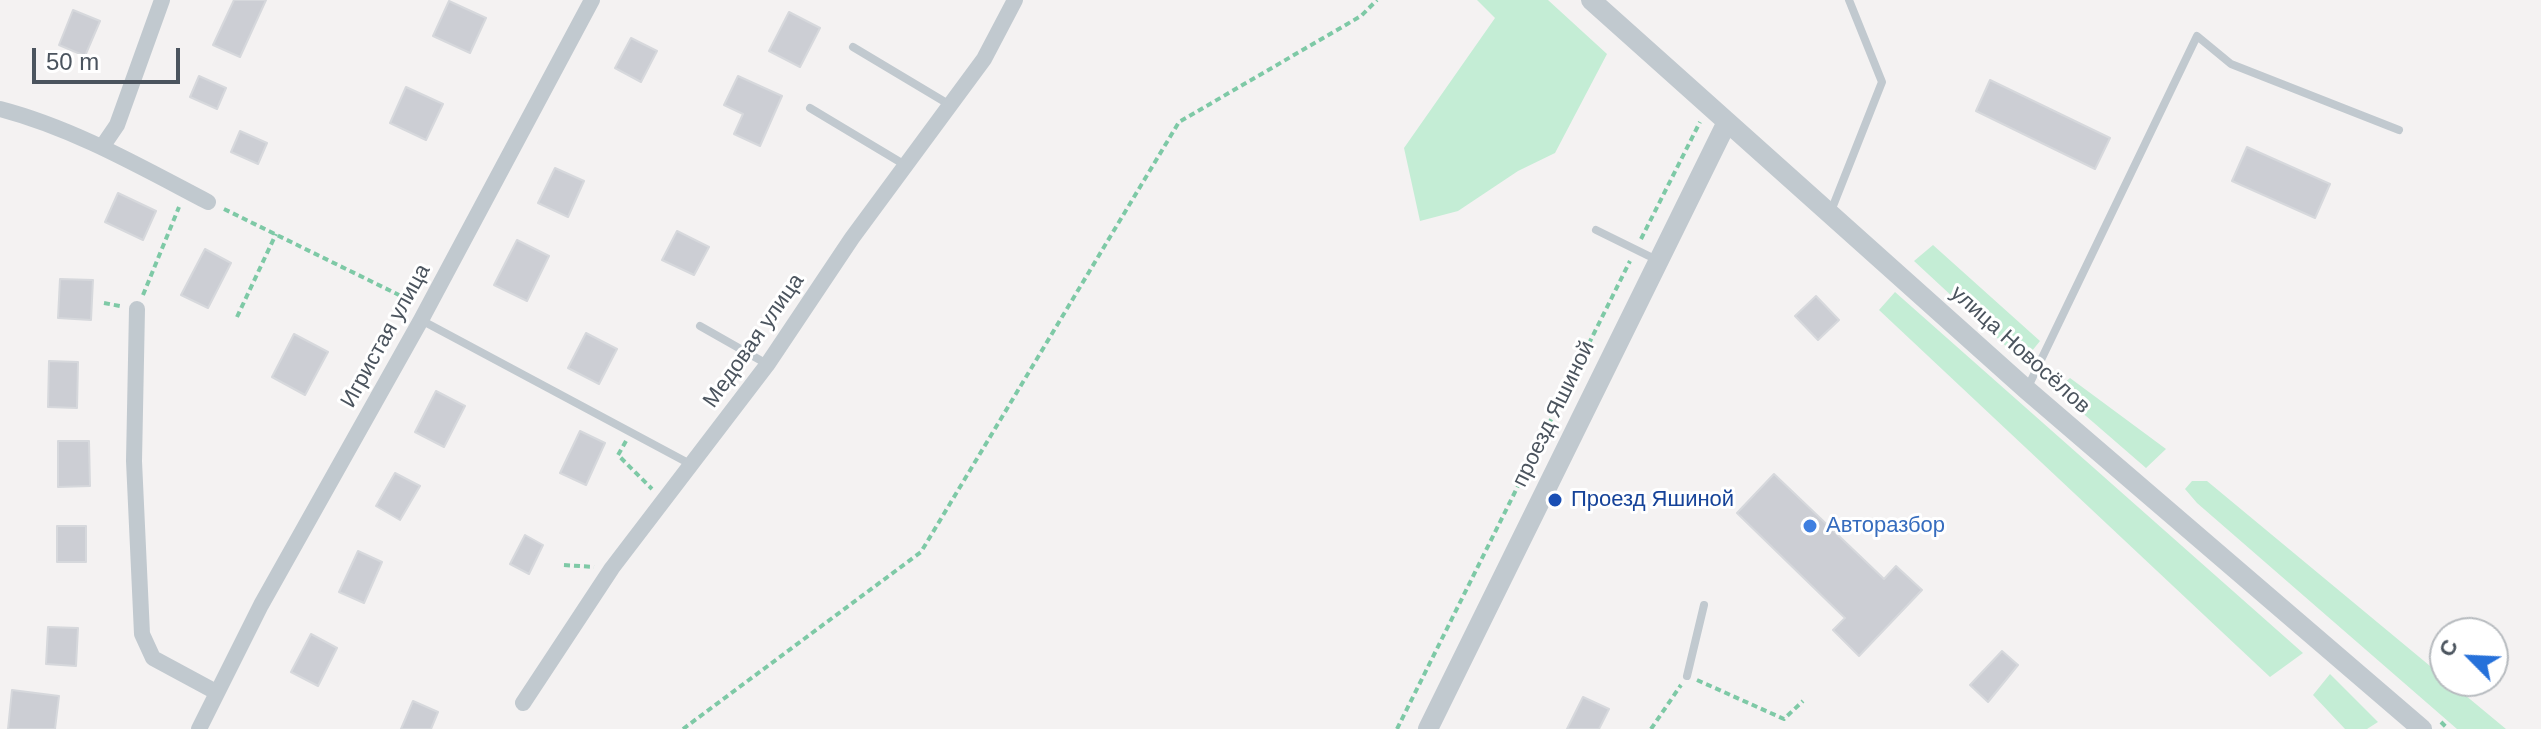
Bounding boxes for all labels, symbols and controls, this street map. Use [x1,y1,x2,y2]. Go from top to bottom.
scale bar [36,32,184,82]
text: 50 m [46,48,99,75]
street label: Игристая улица [336,260,436,412]
street label: Медовая улица [698,269,810,413]
street label: улица Новосёлов [1945,280,2095,420]
street label: проезд Яшиной [1507,337,1601,491]
place label: Проезд Яшиной [1571,487,1734,513]
marker: Проезд Яшиной [1546,491,1564,509]
place label: Авторазбор [1826,513,1945,539]
marker: Авторазбор [1801,517,1819,535]
north arrow [2429,617,2509,697]
text: С [2434,636,2463,660]

